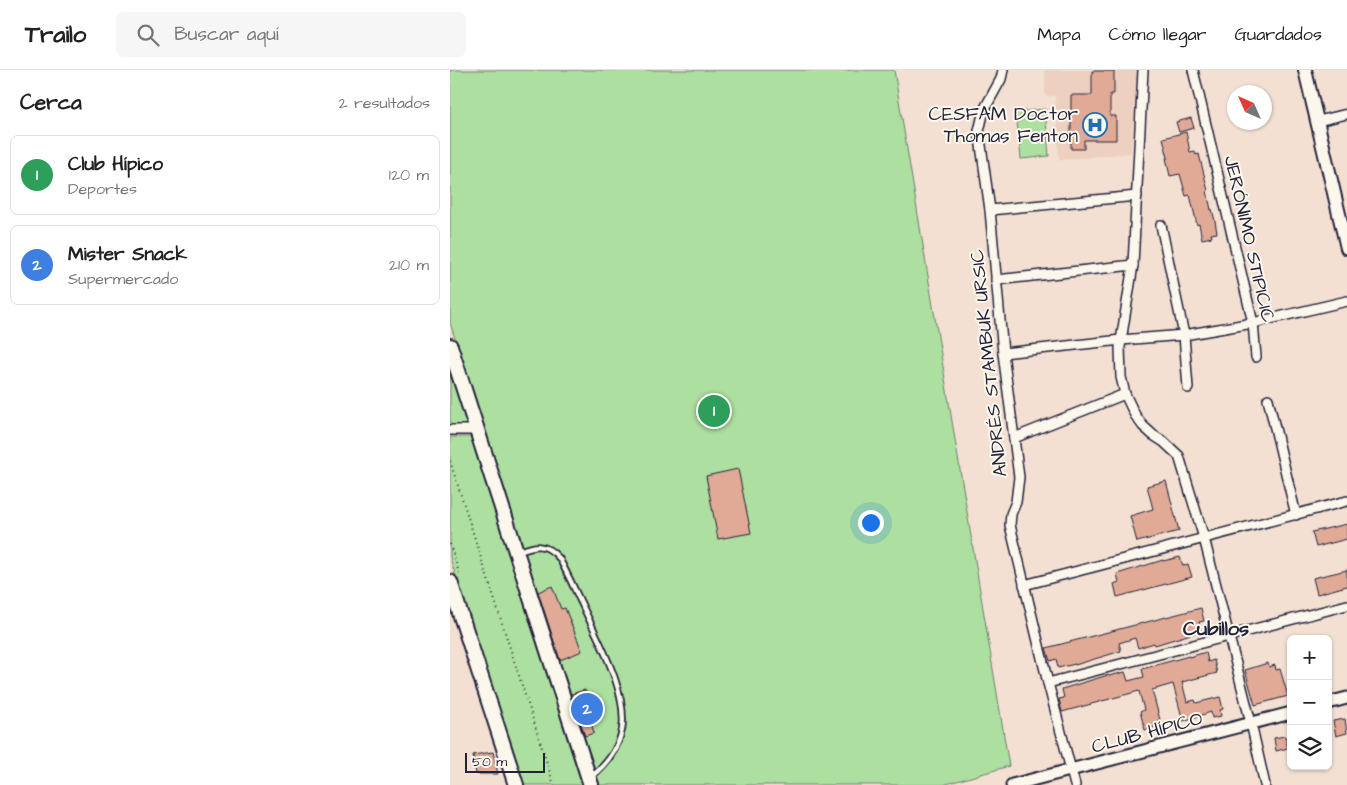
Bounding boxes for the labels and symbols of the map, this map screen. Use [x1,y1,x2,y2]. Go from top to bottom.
north arrow [1227,85,1272,130]
place label: CESFAM Doctor Thomas Fenton [929,101,1079,150]
hospital icon: CESFAM Doctor Thomas Fenton [1082,112,1108,138]
street label: JERÓNIMO STIPICIC [1217,153,1281,325]
street label: ANDRÉS STAMBUK URSIC [964,247,1014,478]
pin: 1 [698,392,730,430]
your location [858,510,884,536]
district label: Cubillos [1183,615,1249,643]
pin: 2 [571,690,603,728]
street label: CLUB HÍPICO [1088,705,1206,761]
scale bar [465,750,545,773]

